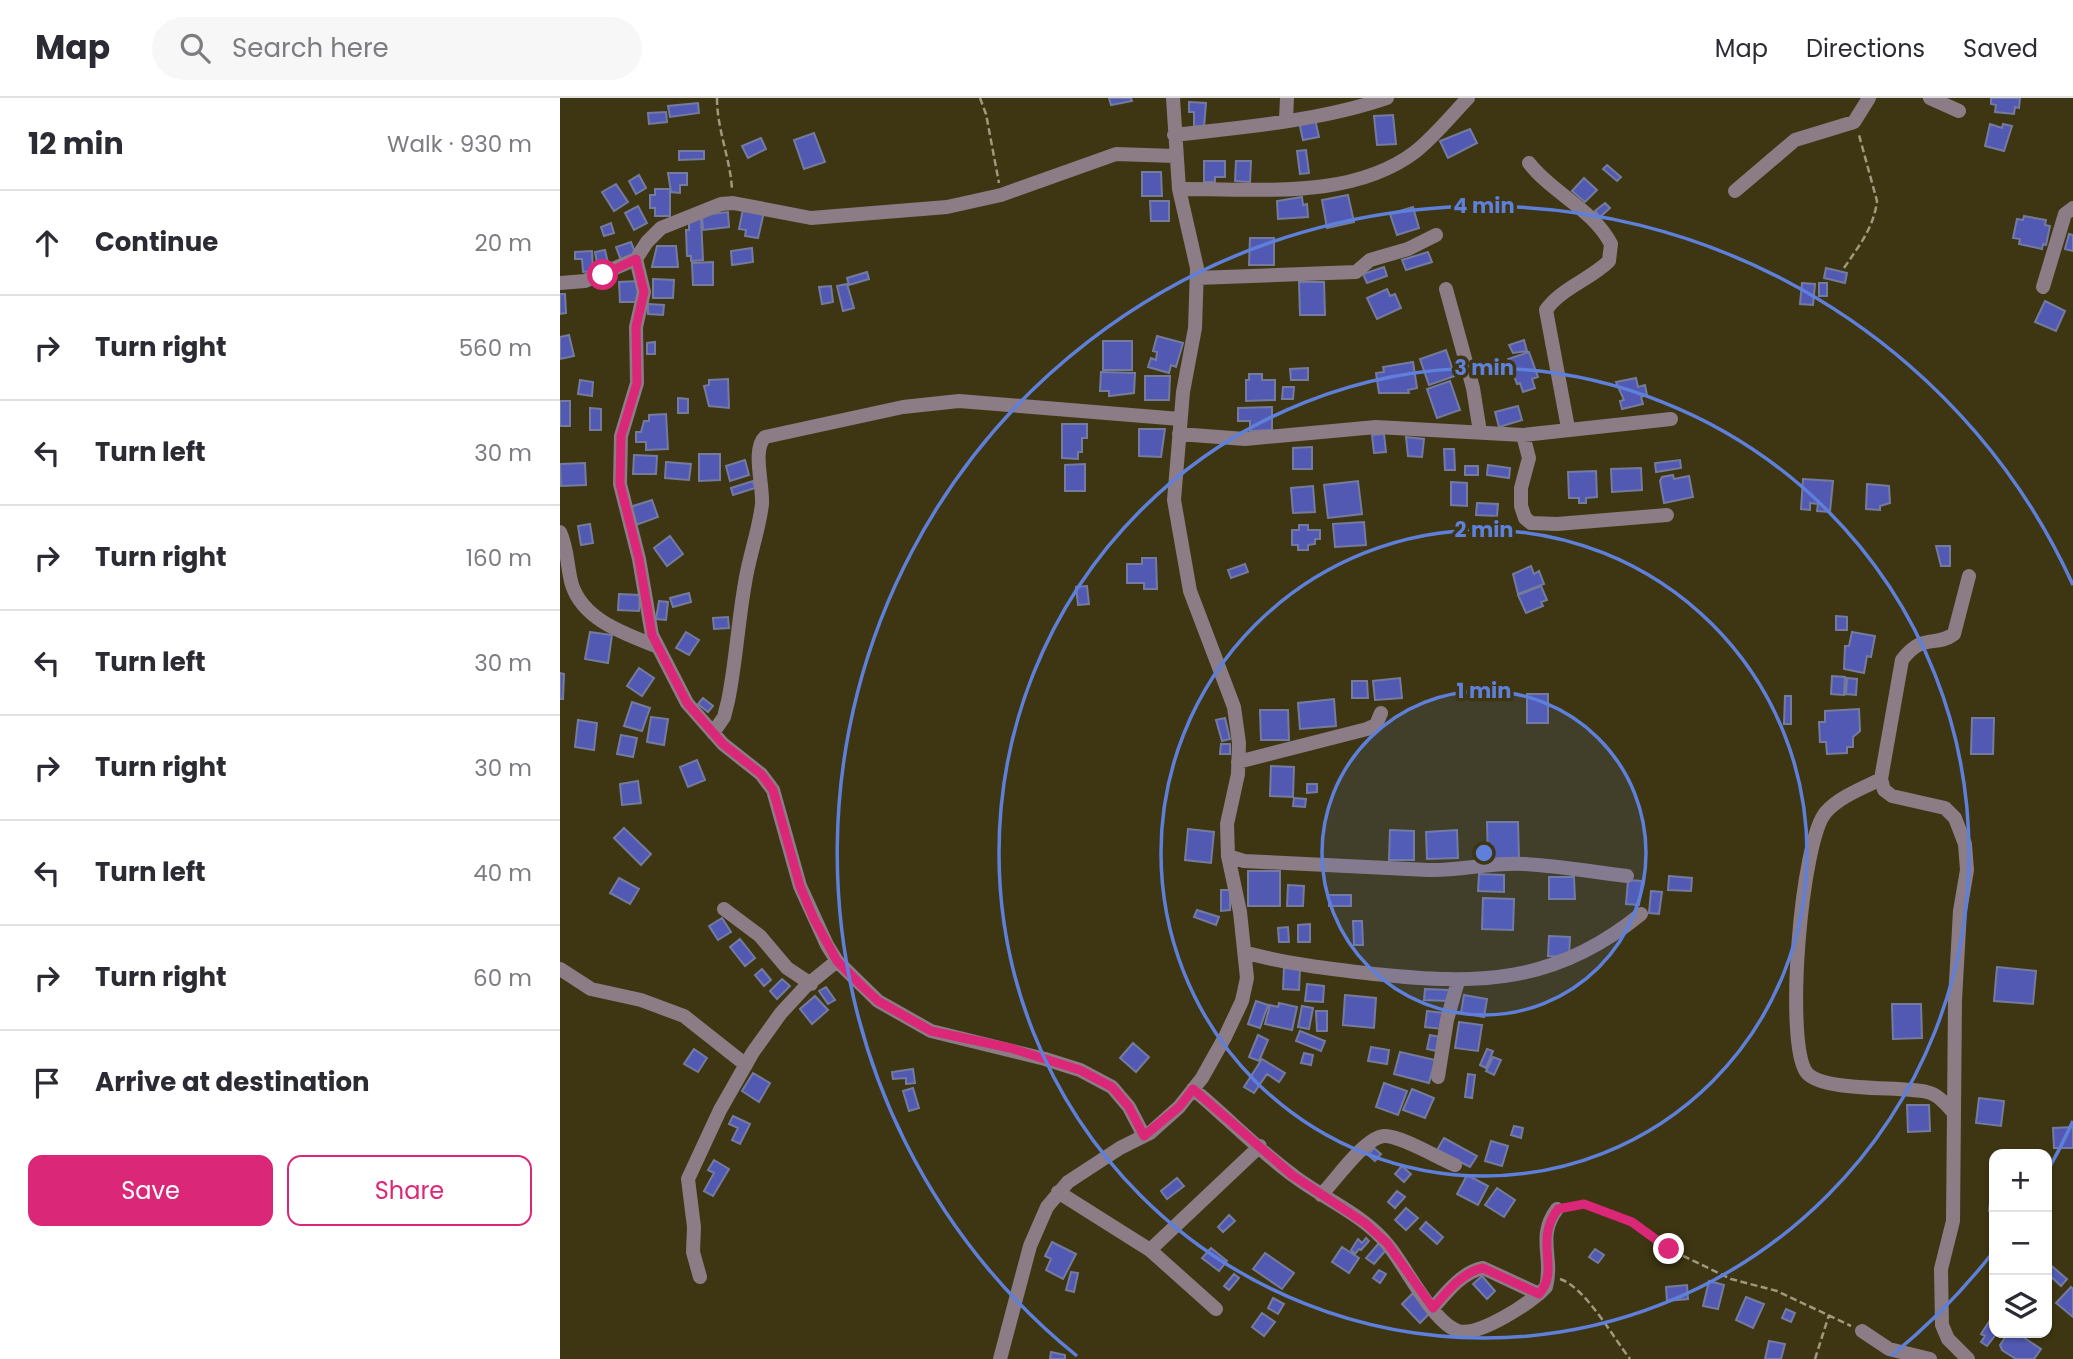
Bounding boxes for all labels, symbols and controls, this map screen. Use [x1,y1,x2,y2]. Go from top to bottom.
search box [152,17,642,80]
text: Map [35,24,110,71]
icon: search [176,29,214,67]
text: Search here [232,30,389,66]
text: Map [1715,32,1768,65]
text: Directions [1806,32,1925,65]
text: Saved [1963,32,2038,65]
text: 12 min [28,122,124,165]
text: Walk · 930 m [387,128,532,160]
text: 4 min [1453,191,1515,220]
icon: ahead [28,224,66,262]
text: Continue [95,224,218,260]
text: 20 m [474,227,532,259]
route start [587,259,618,290]
icon: right [28,329,66,367]
text: Turn right [95,329,227,365]
text: 560 m [459,332,532,364]
text: 3 min [1454,353,1514,382]
icon: left [28,434,66,472]
text: Turn left [95,434,206,470]
text: 30 m [474,437,532,469]
text: 2 min [1454,515,1514,544]
icon: right [28,539,66,577]
text: Turn right [95,539,227,575]
text: 160 m [466,542,532,574]
icon: left [28,644,66,682]
text: Turn left [95,644,206,680]
text: 30 m [474,647,532,679]
text: 1 min [1457,676,1511,705]
icon: right [28,749,66,787]
text: Turn right [95,749,227,785]
text: 30 m [474,752,532,784]
centre of rings [1472,841,1496,865]
icon: left [28,854,66,892]
text: Turn left [95,854,206,890]
text: 40 m [473,857,532,889]
icon: right [28,959,66,997]
text: Turn right [95,959,227,995]
text: 60 m [473,962,532,994]
icon: arrive [28,1064,66,1102]
text: Arrive at destination [95,1064,370,1100]
map controls [1989,1149,2052,1338]
button: + [1989,1149,2052,1212]
button: Save [28,1155,273,1226]
button: Share [287,1155,532,1226]
button: − [1989,1212,2052,1275]
route end [1653,1233,1684,1264]
button: layers [1989,1275,2052,1338]

